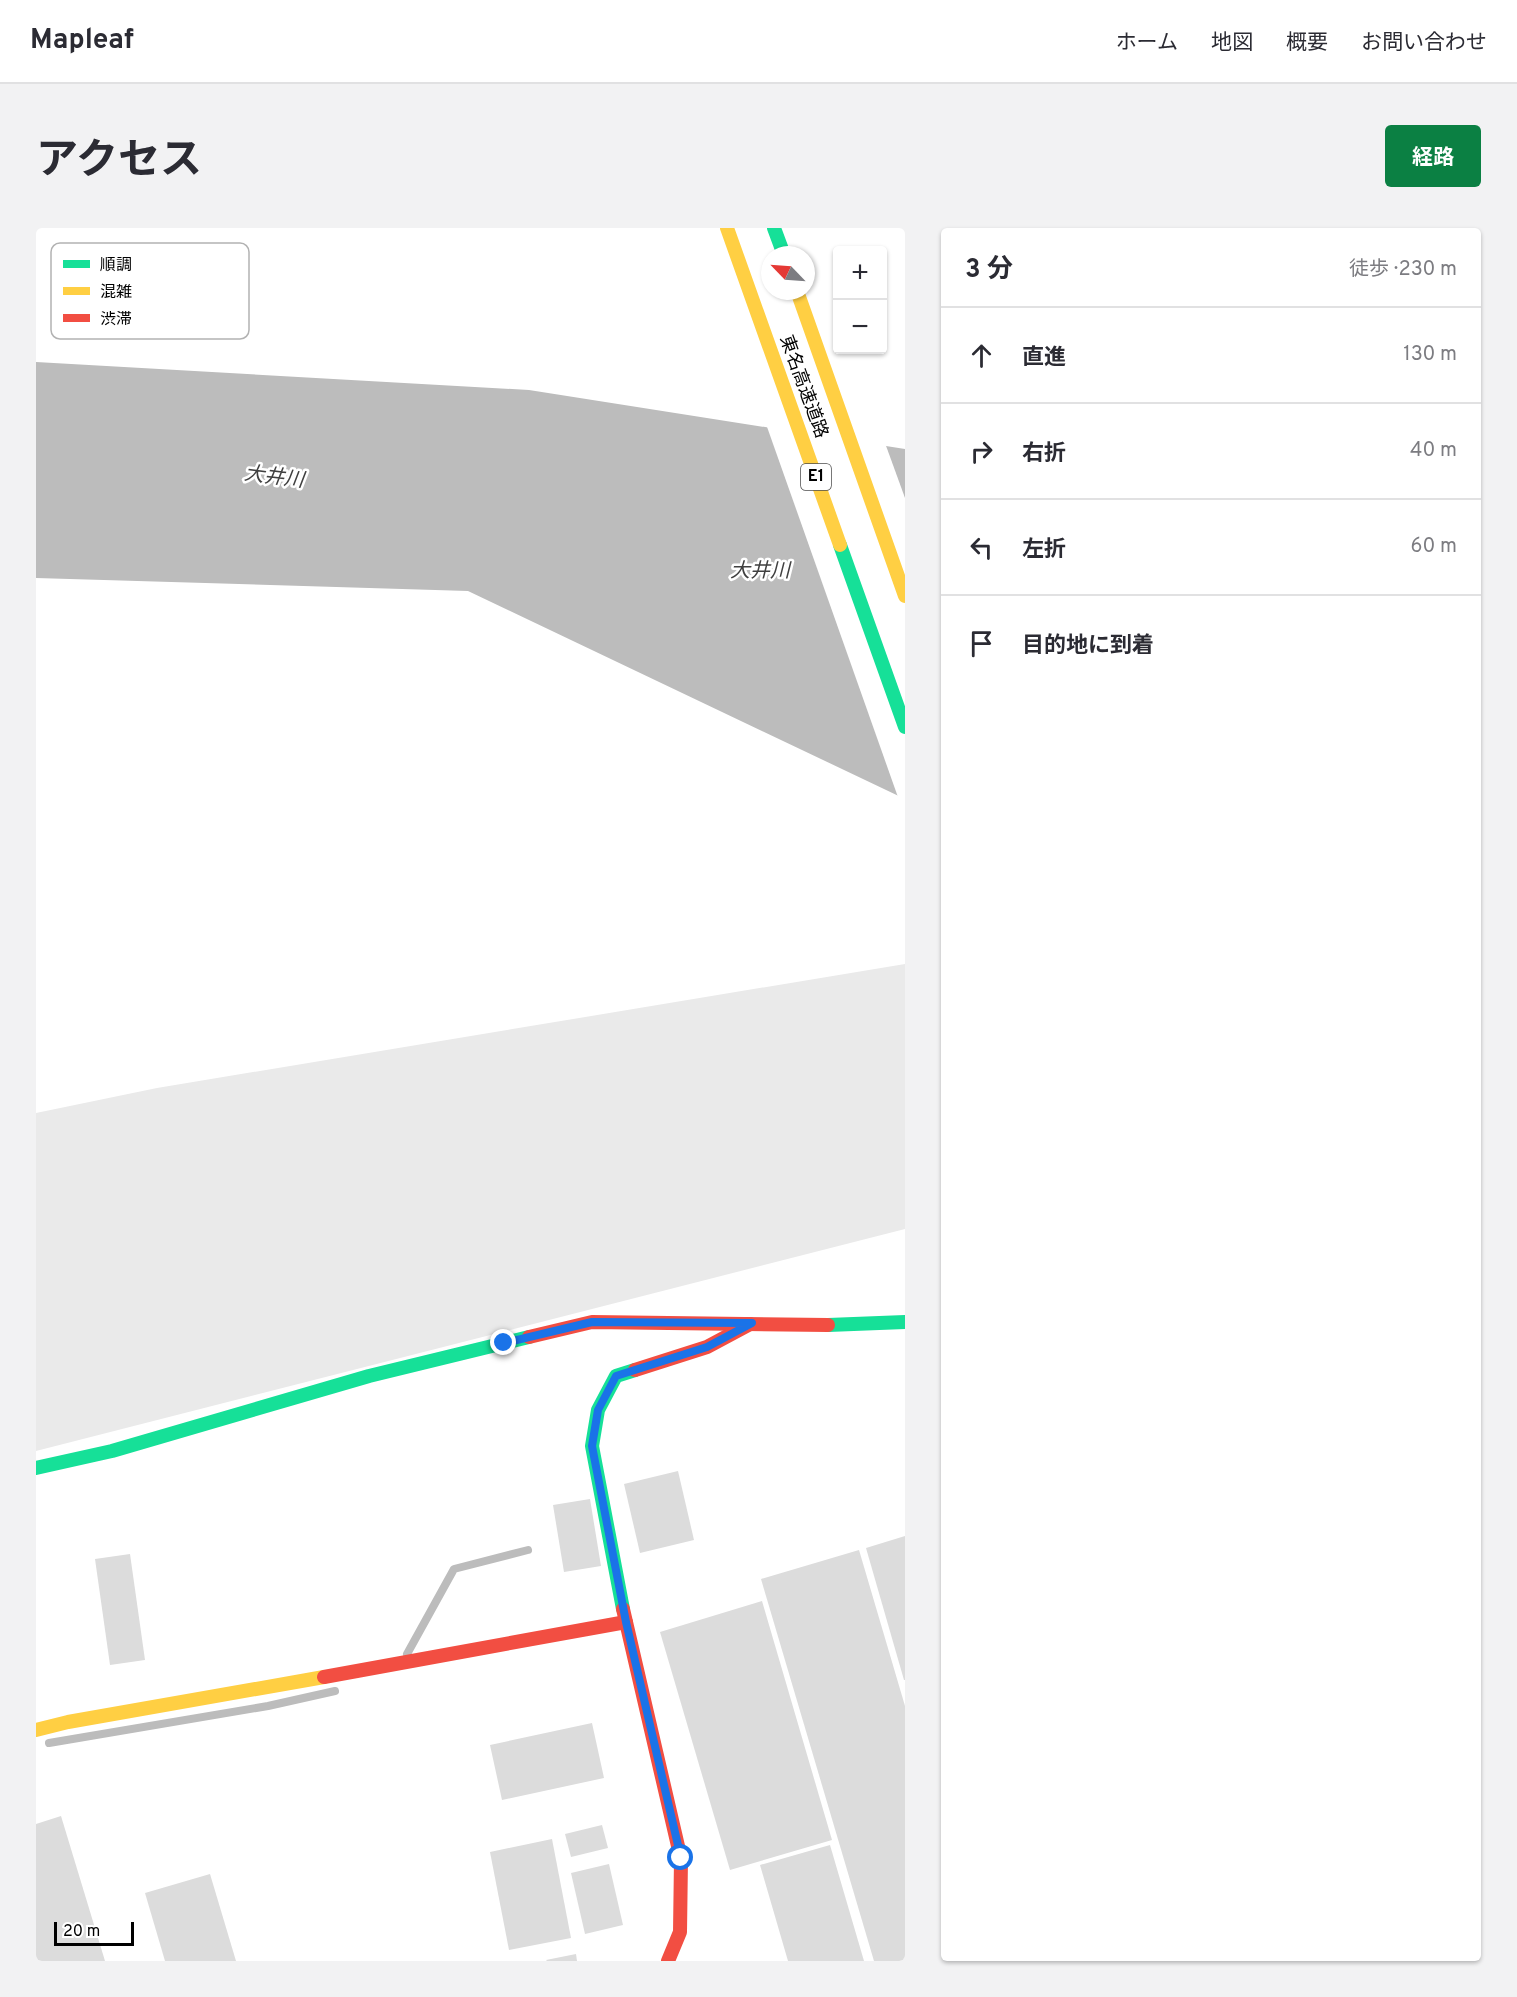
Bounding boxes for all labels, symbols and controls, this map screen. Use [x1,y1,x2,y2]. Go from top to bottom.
text: Mapleaf [30,23,134,59]
text: ホーム [1116,30,1178,57]
text: 地図 [1211,30,1253,57]
text: 概要 [1286,30,1328,57]
text: お問い合わせ [1361,30,1487,57]
button: 経路 [1385,125,1481,187]
text: アクセス [36,136,202,189]
legend [51,243,249,339]
north arrow [761,246,815,300]
map controls [833,246,887,354]
button: + [833,246,887,300]
text: 3 分 [965,254,1013,287]
text: 順調 [100,256,132,276]
text: 徒歩 · 230 m [1349,257,1457,283]
text: 混雑 [100,283,132,303]
button: − [833,300,887,354]
text: 渋滞 [100,310,132,330]
street label: 東名高速道路 [774,332,832,442]
icon: ahead [965,339,998,372]
text: 130 m [1403,342,1457,368]
text: 直進 [1022,345,1066,372]
icon: right [965,435,998,468]
text: 40 m [1410,438,1457,464]
text: 右折 [1022,441,1066,468]
water label: 大井川 [243,461,307,495]
road number: E1 [801,464,831,490]
icon: left [965,531,998,564]
text: 60 m [1411,534,1457,560]
text: 左折 [1022,537,1066,564]
water label: 大井川 [730,559,792,585]
icon: arrive [965,627,998,660]
text: 目的地に到着 [1022,633,1154,660]
route end [490,1329,516,1355]
route start [667,1844,693,1870]
scale bar [54,1919,134,1946]
text: 20 m [63,1922,100,1942]

